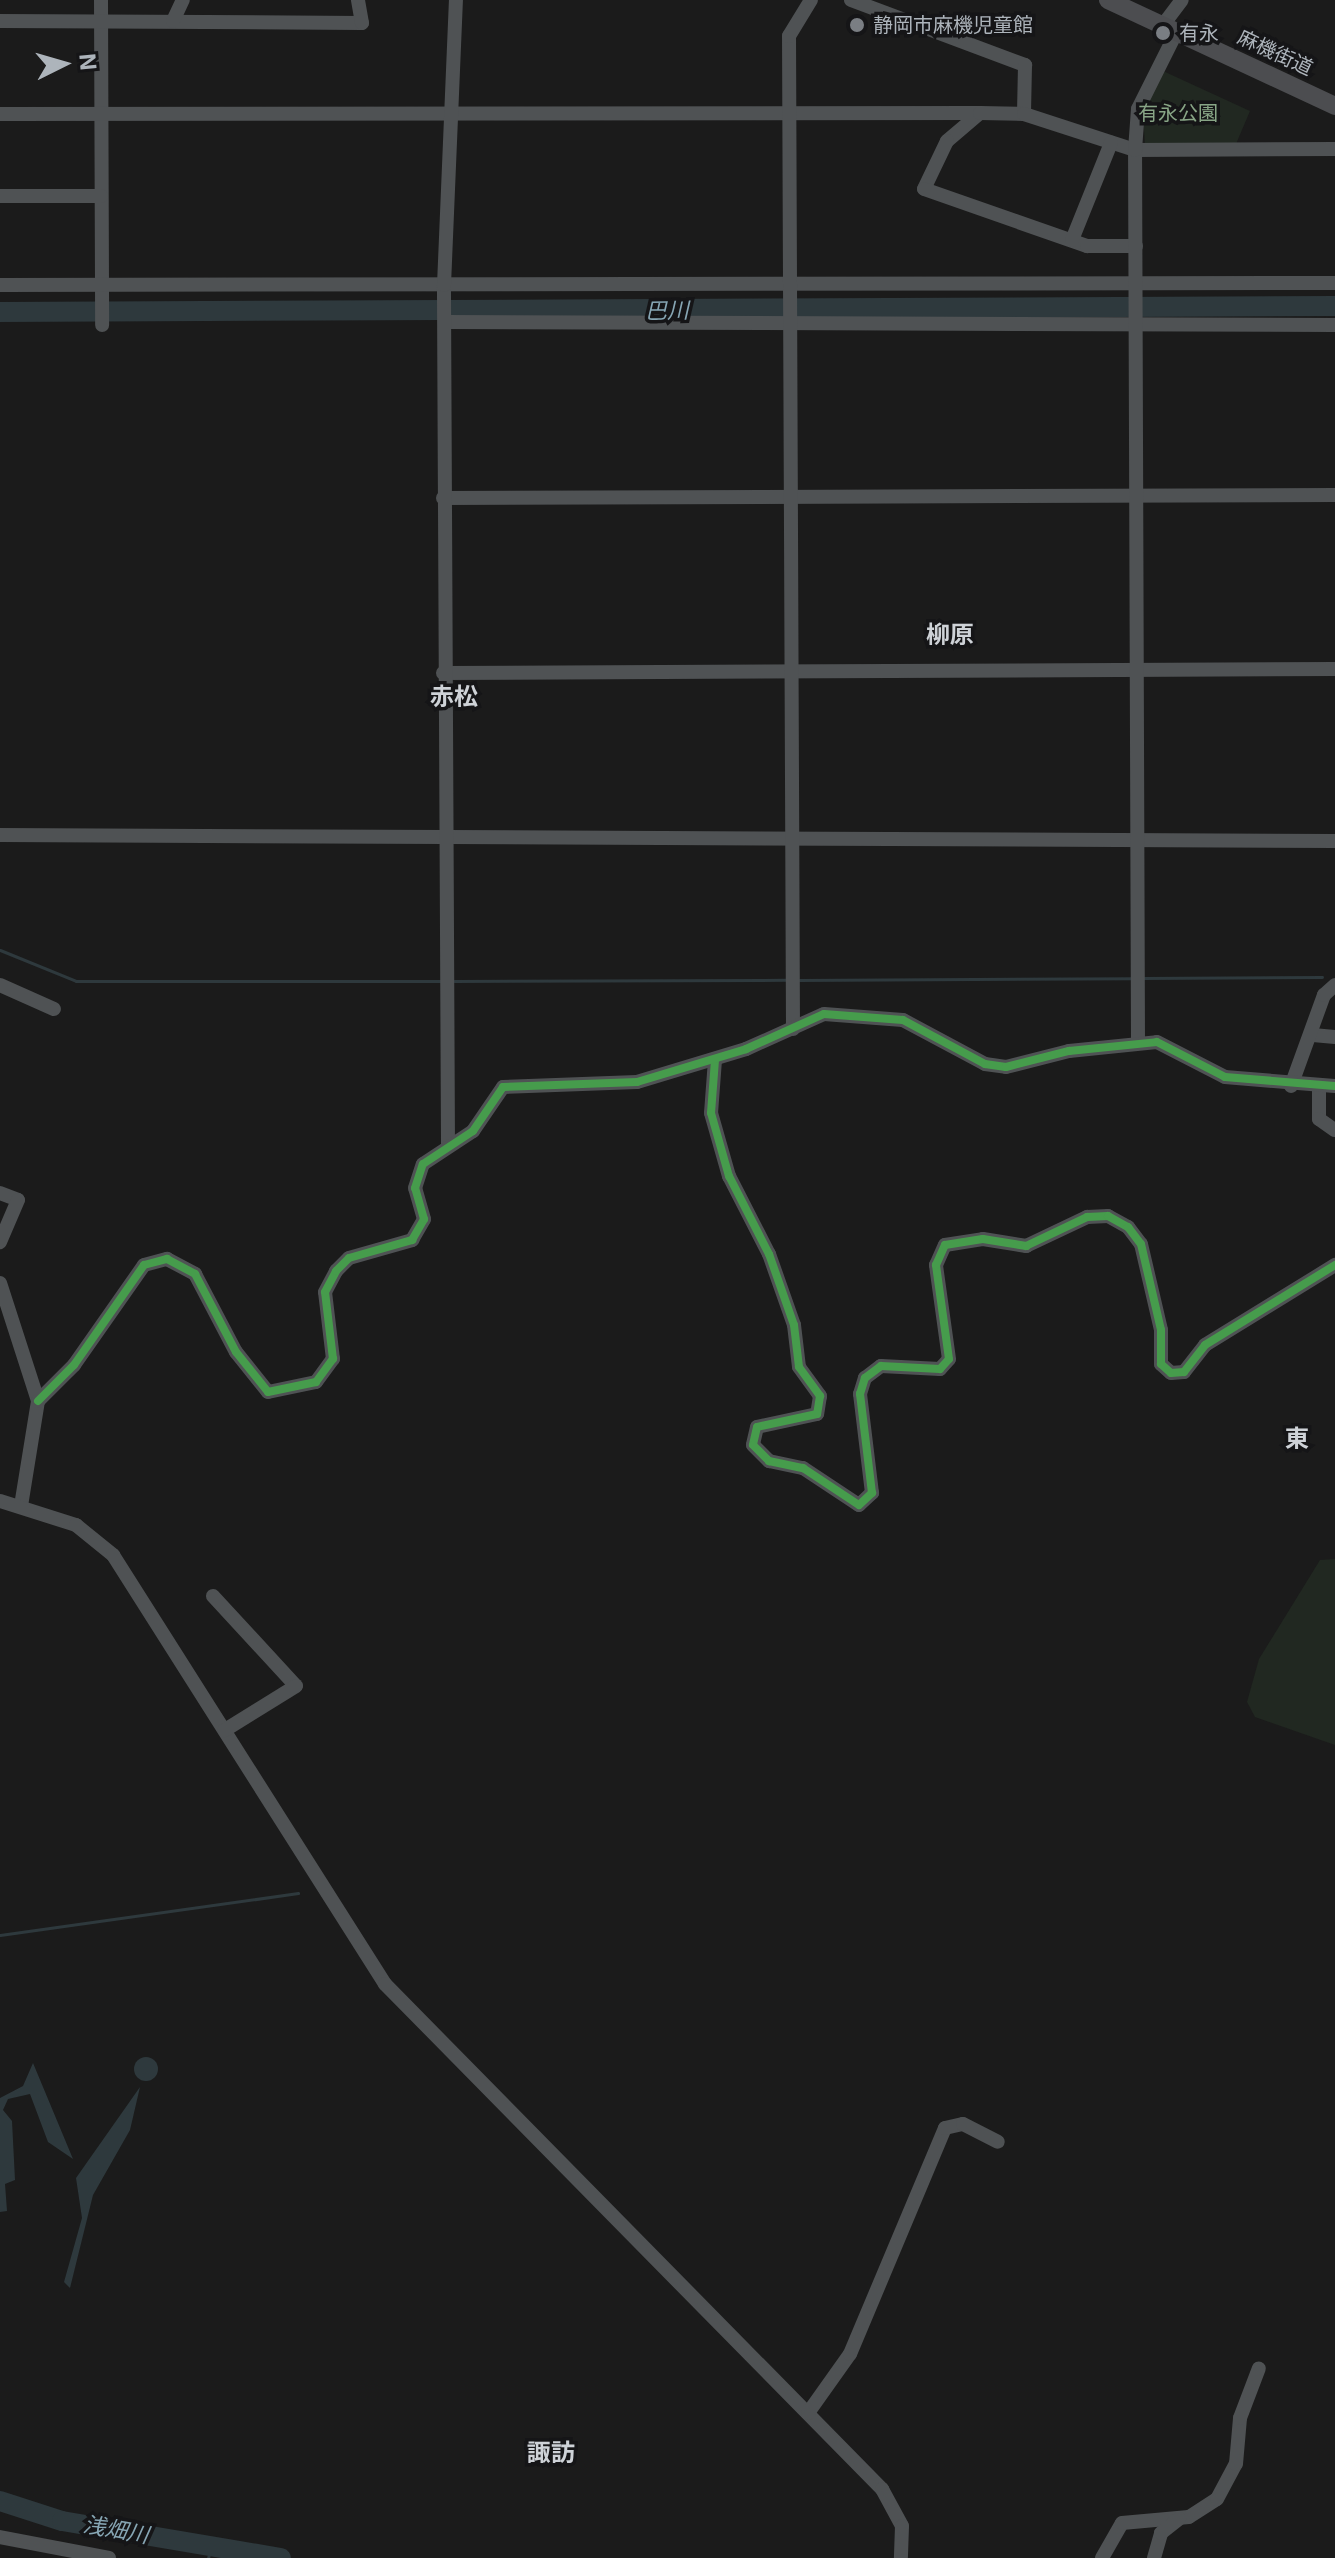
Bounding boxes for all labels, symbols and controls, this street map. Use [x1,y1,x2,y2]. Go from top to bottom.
place label: 静岡市麻機児童館 [873,13,1033,37]
marker: 静岡市麻機児童館 [848,16,866,34]
place label: 有永 [1179,21,1219,45]
north arrow [24,24,104,104]
marker: 有永 [1154,24,1172,42]
street label: 麻機街道 [1234,25,1316,81]
text: N [74,52,102,71]
park label: 有永公園 [1138,101,1218,125]
water label: 巴川 [645,297,689,325]
district label: 柳原 [926,621,974,649]
district label: 赤松 [430,683,478,711]
district label: 東 [1285,1425,1309,1453]
district label: 諏訪 [527,2439,575,2467]
water label: 浅畑川 [81,2511,151,2549]

